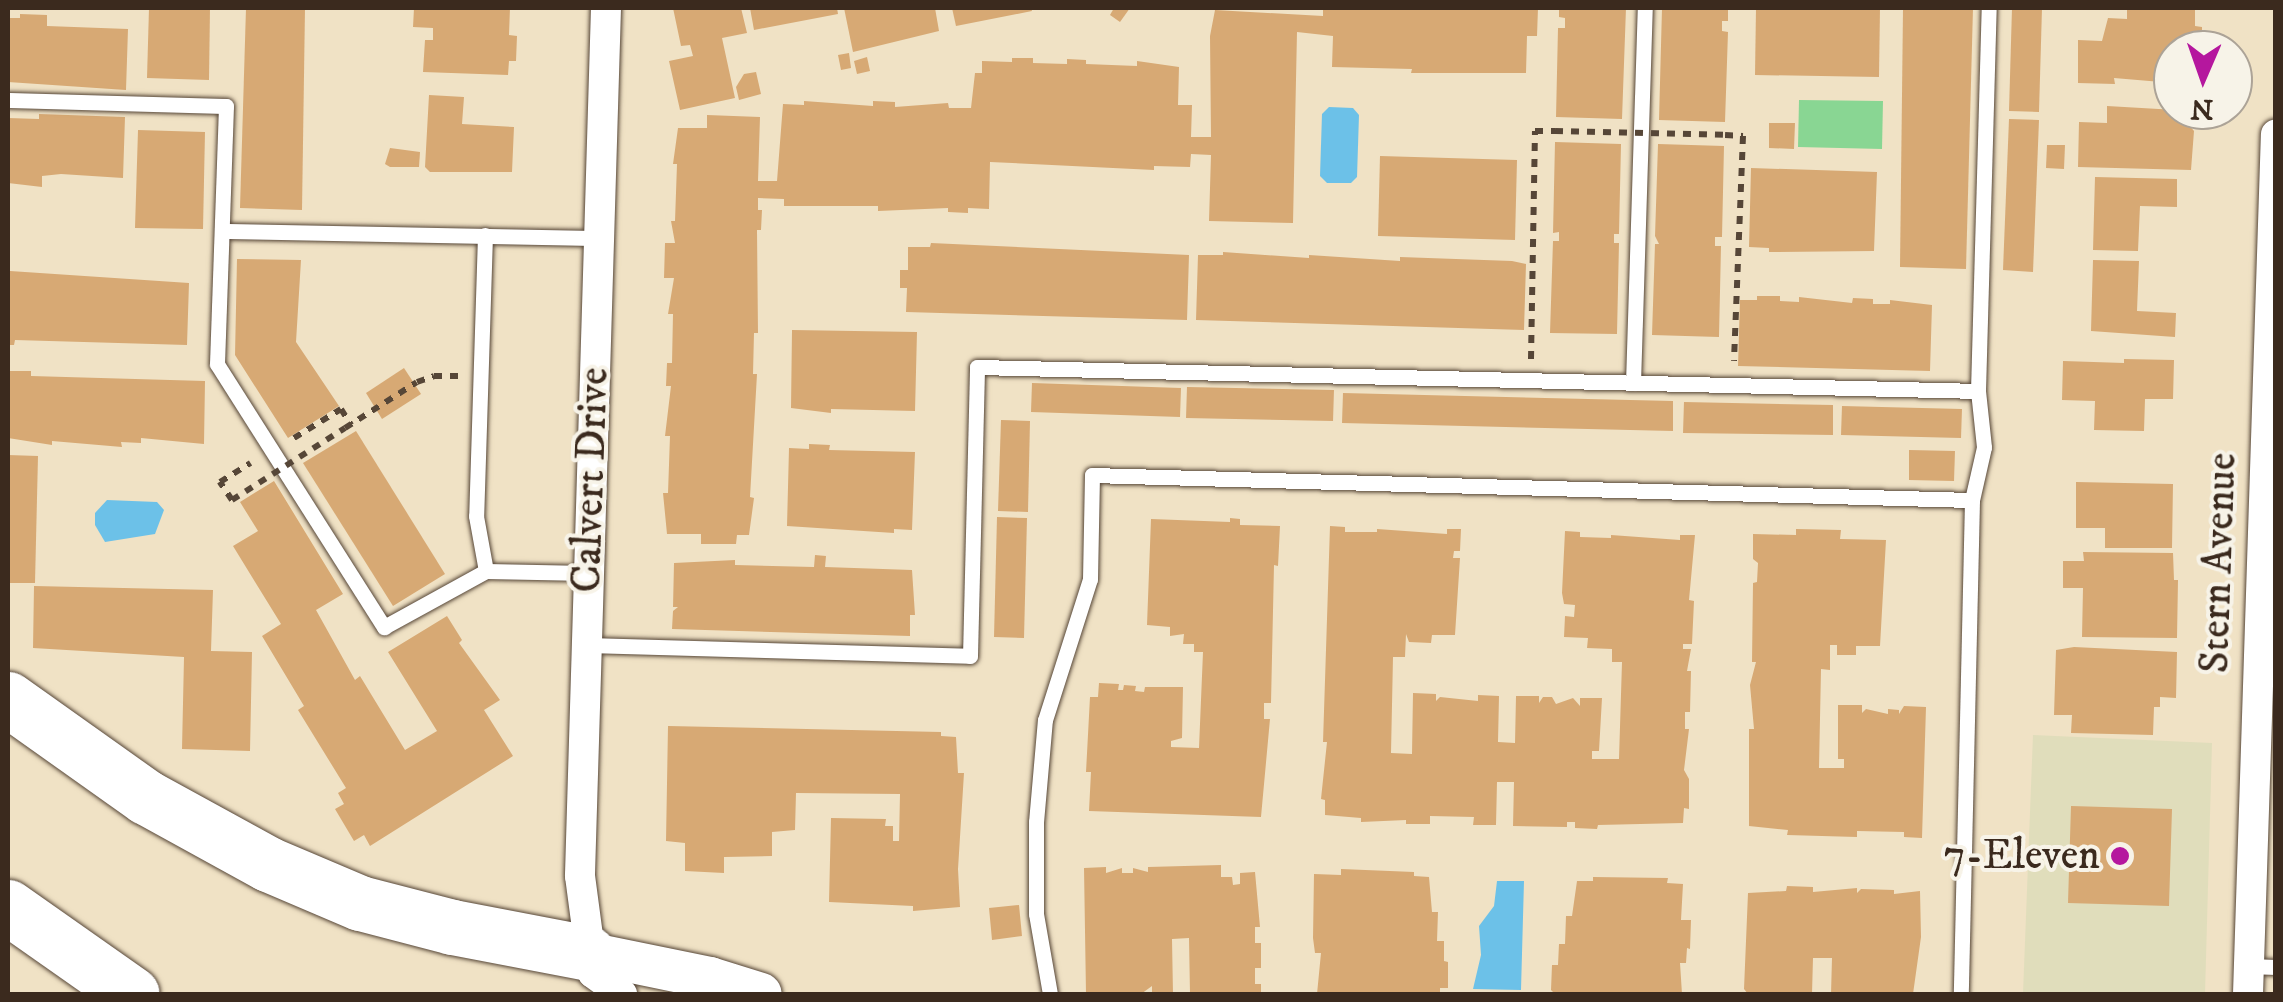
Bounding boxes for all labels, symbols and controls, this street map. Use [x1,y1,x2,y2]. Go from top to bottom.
north arrow [2153,30,2253,130]
text: N [2190,91,2214,126]
street label: Calvert Drive [562,366,620,594]
street label: Stern Avenue [2190,452,2248,674]
place label: 7-Eleven [1944,831,2100,881]
marker: 7-Eleven [2109,845,2131,867]

